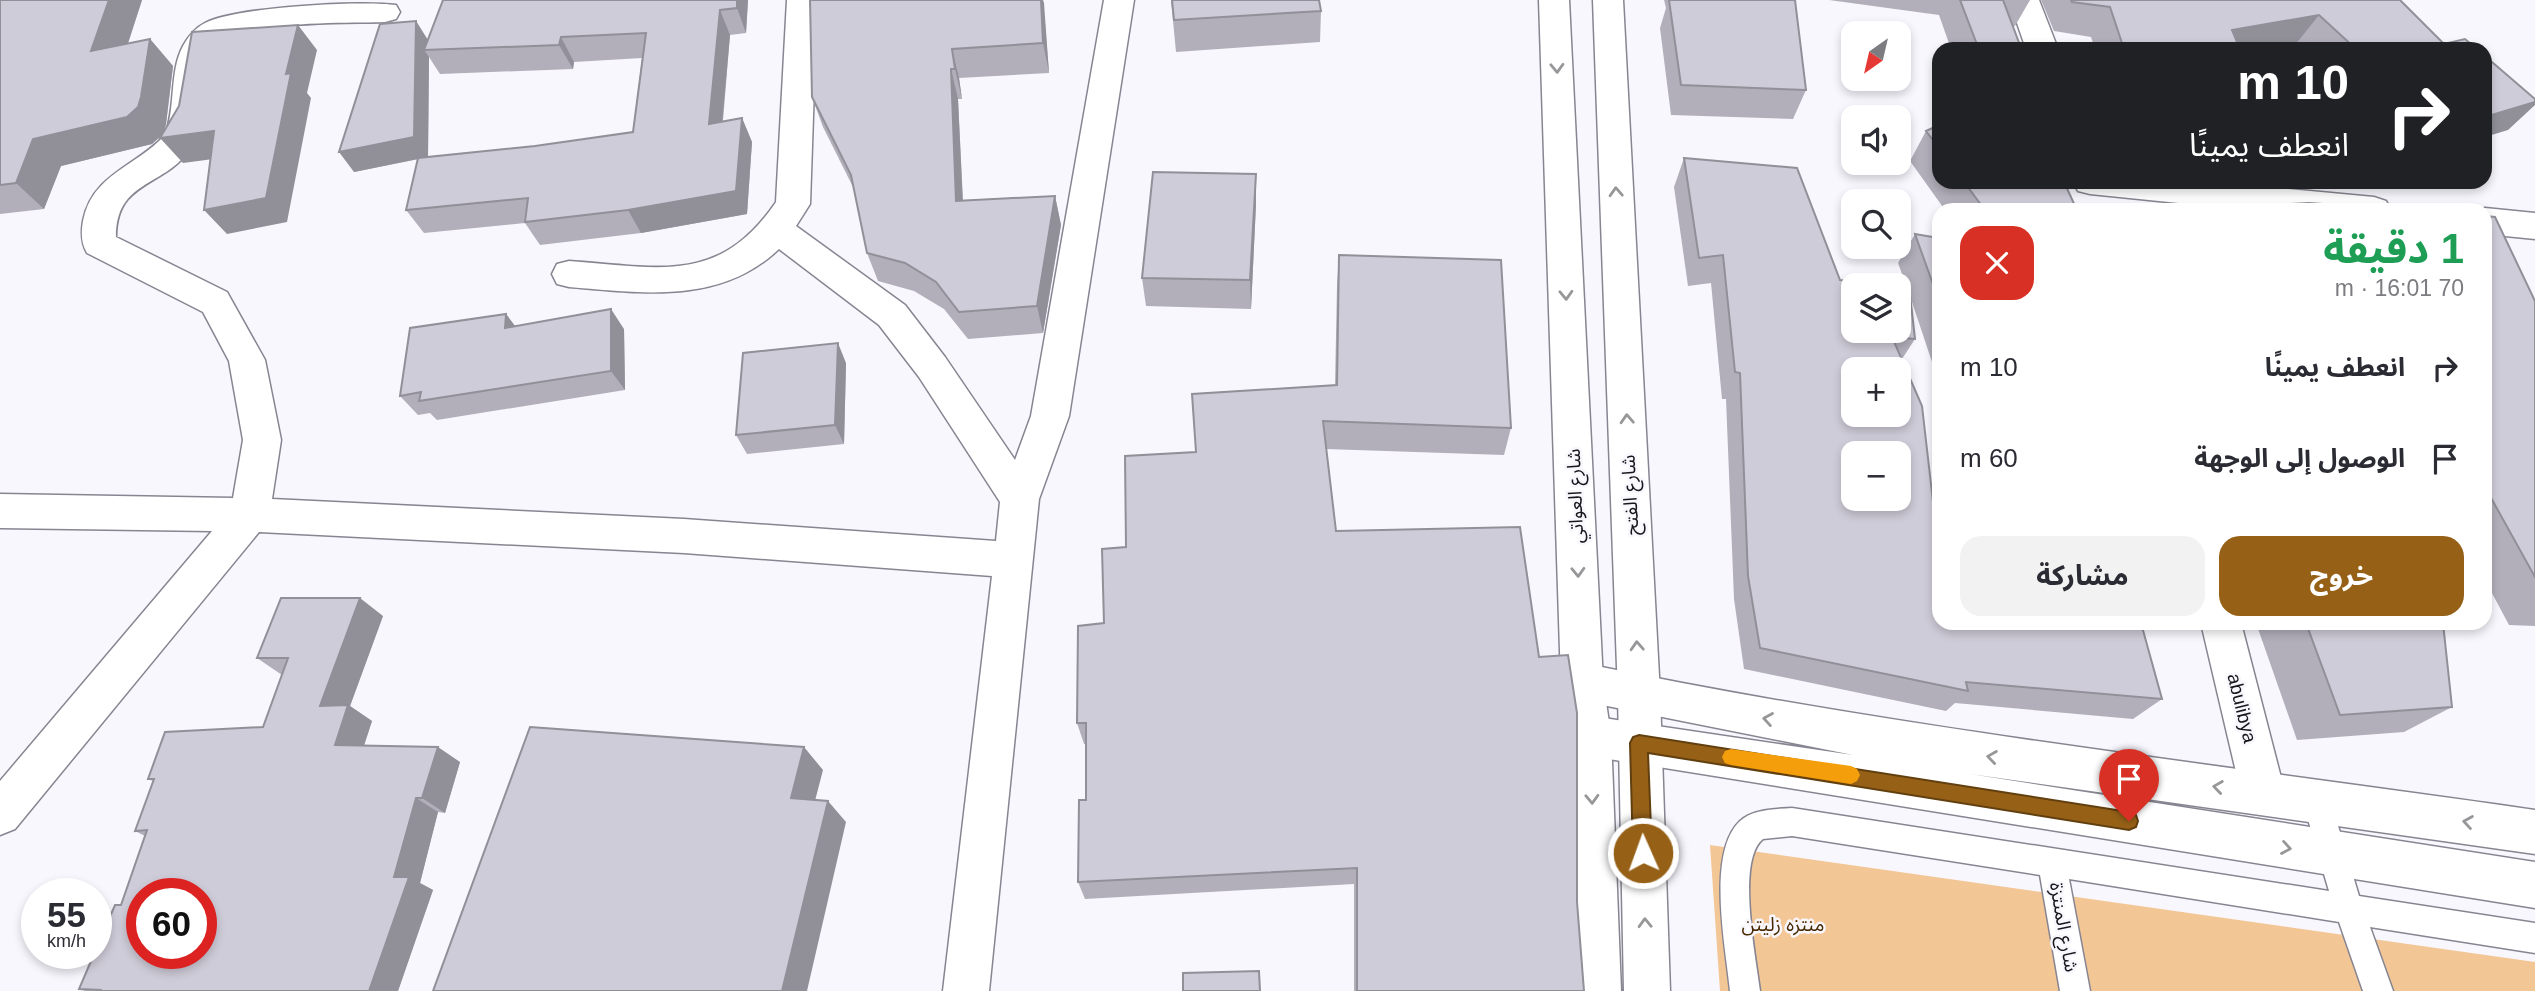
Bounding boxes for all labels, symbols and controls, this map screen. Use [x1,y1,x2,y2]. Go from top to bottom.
north arrow [1841,21,1911,91]
map controls [1841,21,1911,511]
text: 10 m [2237,55,2349,109]
one-way arrow [1549,63,1564,74]
icon: right [2373,70,2464,161]
button: sound [1841,105,1911,175]
text: انعطف يمينًا [2189,127,2349,163]
one-way arrow [1609,186,1624,197]
button: search [1841,189,1911,259]
text: 1 دقيقة [2323,225,2464,272]
button: close [1960,226,2034,300]
button: layers [1841,273,1911,343]
text: 70 m · 16:01 [2335,275,2464,301]
one-way arrow [1559,290,1574,301]
icon: right [2426,349,2464,387]
text: 10 m [1960,352,2018,382]
text: انعطف يمينًا [2265,352,2405,382]
button: + [1841,357,1911,427]
one-way arrow [1619,413,1634,424]
icon: arrive [2426,440,2464,478]
button: − [1841,441,1911,511]
text: 60 m [1960,443,2018,473]
text: الوصول إلى الوجهة [2194,443,2405,473]
street label: شارع العواتي [1563,448,1592,544]
street label: شارع الفتح [1617,454,1647,536]
button: مشاركة [1960,536,2205,616]
button: خروج [2219,536,2464,616]
one-way arrow [1570,567,1585,578]
one-way arrow [1629,641,1644,652]
street label: abulibya [2223,671,2261,745]
one-way arrow [1762,712,1774,727]
pin [2099,749,2159,821]
one-way arrow [1987,750,1998,765]
icon: arrive [2110,760,2148,798]
one-way arrow [2212,780,2224,795]
one-way arrow [1584,793,1599,804]
one-way arrow [2462,814,2473,829]
position arrow [1606,816,1680,890]
one-way arrow [2280,840,2292,855]
speed limit sign: 60 [126,878,217,969]
street label: شارع المنتزة [2043,880,2082,974]
text: 55 [47,895,86,934]
park label: منتزه زليتن [1742,914,1824,936]
one-way arrow [1637,917,1652,928]
text: km/h [47,931,86,951]

